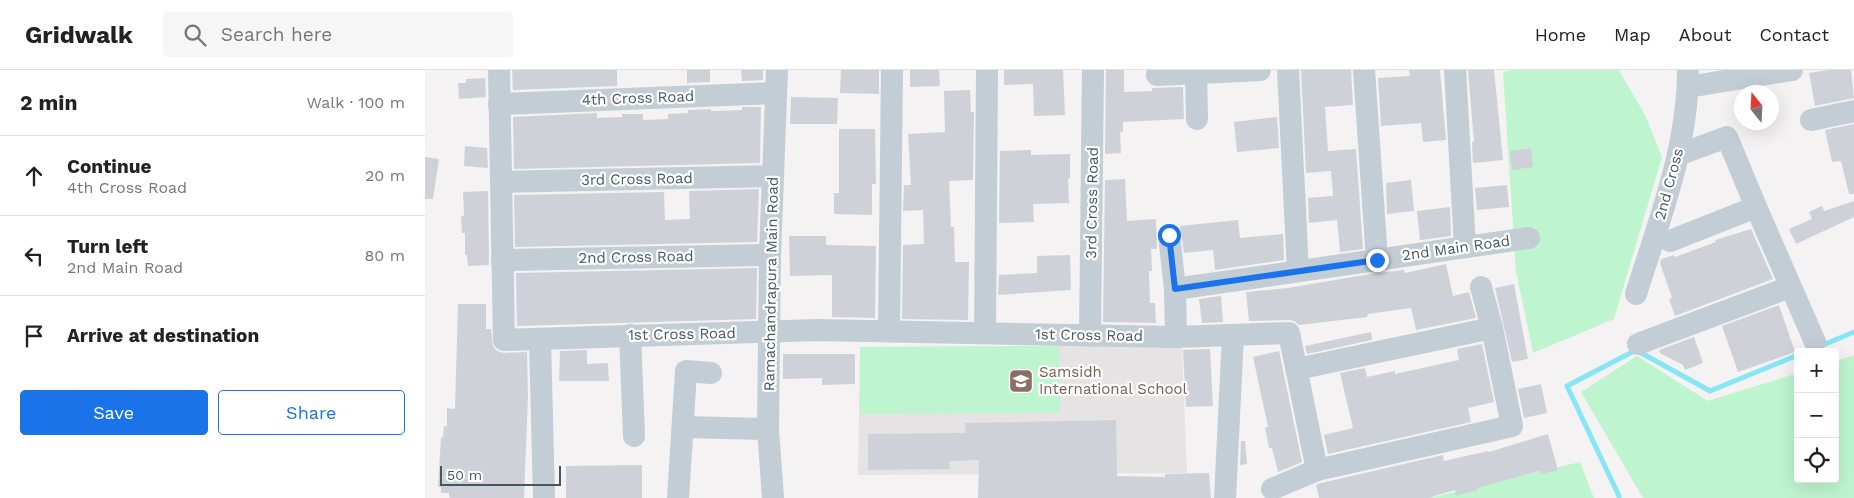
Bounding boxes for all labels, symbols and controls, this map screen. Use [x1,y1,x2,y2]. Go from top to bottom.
search box [163,12,513,57]
text: Gridwalk [25,21,133,49]
icon: search [181,21,209,49]
text: Search here [221,23,332,46]
text: Home [1535,24,1586,45]
text: Map [1614,24,1651,45]
text: About [1679,24,1731,45]
text: Contact [1759,24,1829,45]
north arrow [1734,85,1779,130]
street label: 4th Cross Road [581,87,695,109]
text: 2 min [20,90,77,115]
text: Walk · 100 m [307,93,405,112]
street label: 2nd Cross [1651,146,1687,222]
street label: 3rd Cross Road [1082,147,1102,259]
text: Continue [67,155,151,178]
icon: ahead [20,162,48,190]
text: 20 m [365,166,405,185]
street label: 3rd Cross Road [581,169,693,189]
street label: Ramachandrapura Main Road [760,177,782,391]
text: 4th Cross Road [67,178,187,197]
route start [1158,224,1181,247]
street label: 2nd Main Road [1401,232,1511,264]
text: Turn left [67,235,148,258]
icon: left [20,242,48,270]
text: 80 m [364,246,405,265]
street label: 2nd Cross Road [578,247,694,267]
route end [1366,249,1389,272]
text: 2nd Main Road [67,258,183,277]
icon: arrive [20,322,48,350]
text: Arrive at destination [67,324,259,347]
street label: 1st Cross Road [628,324,736,344]
street label: 1st Cross Road [1035,325,1143,345]
map controls [1794,348,1839,483]
button: + [1794,348,1839,393]
place label: Samsidh International School [1039,363,1188,398]
school or university icon: Samsidh International School [1008,368,1034,394]
button: Save [20,390,208,435]
button: Share [218,390,405,435]
button: − [1794,393,1839,438]
button: locate [1794,438,1839,483]
scale bar [440,463,561,486]
text: 50 m [447,467,482,483]

